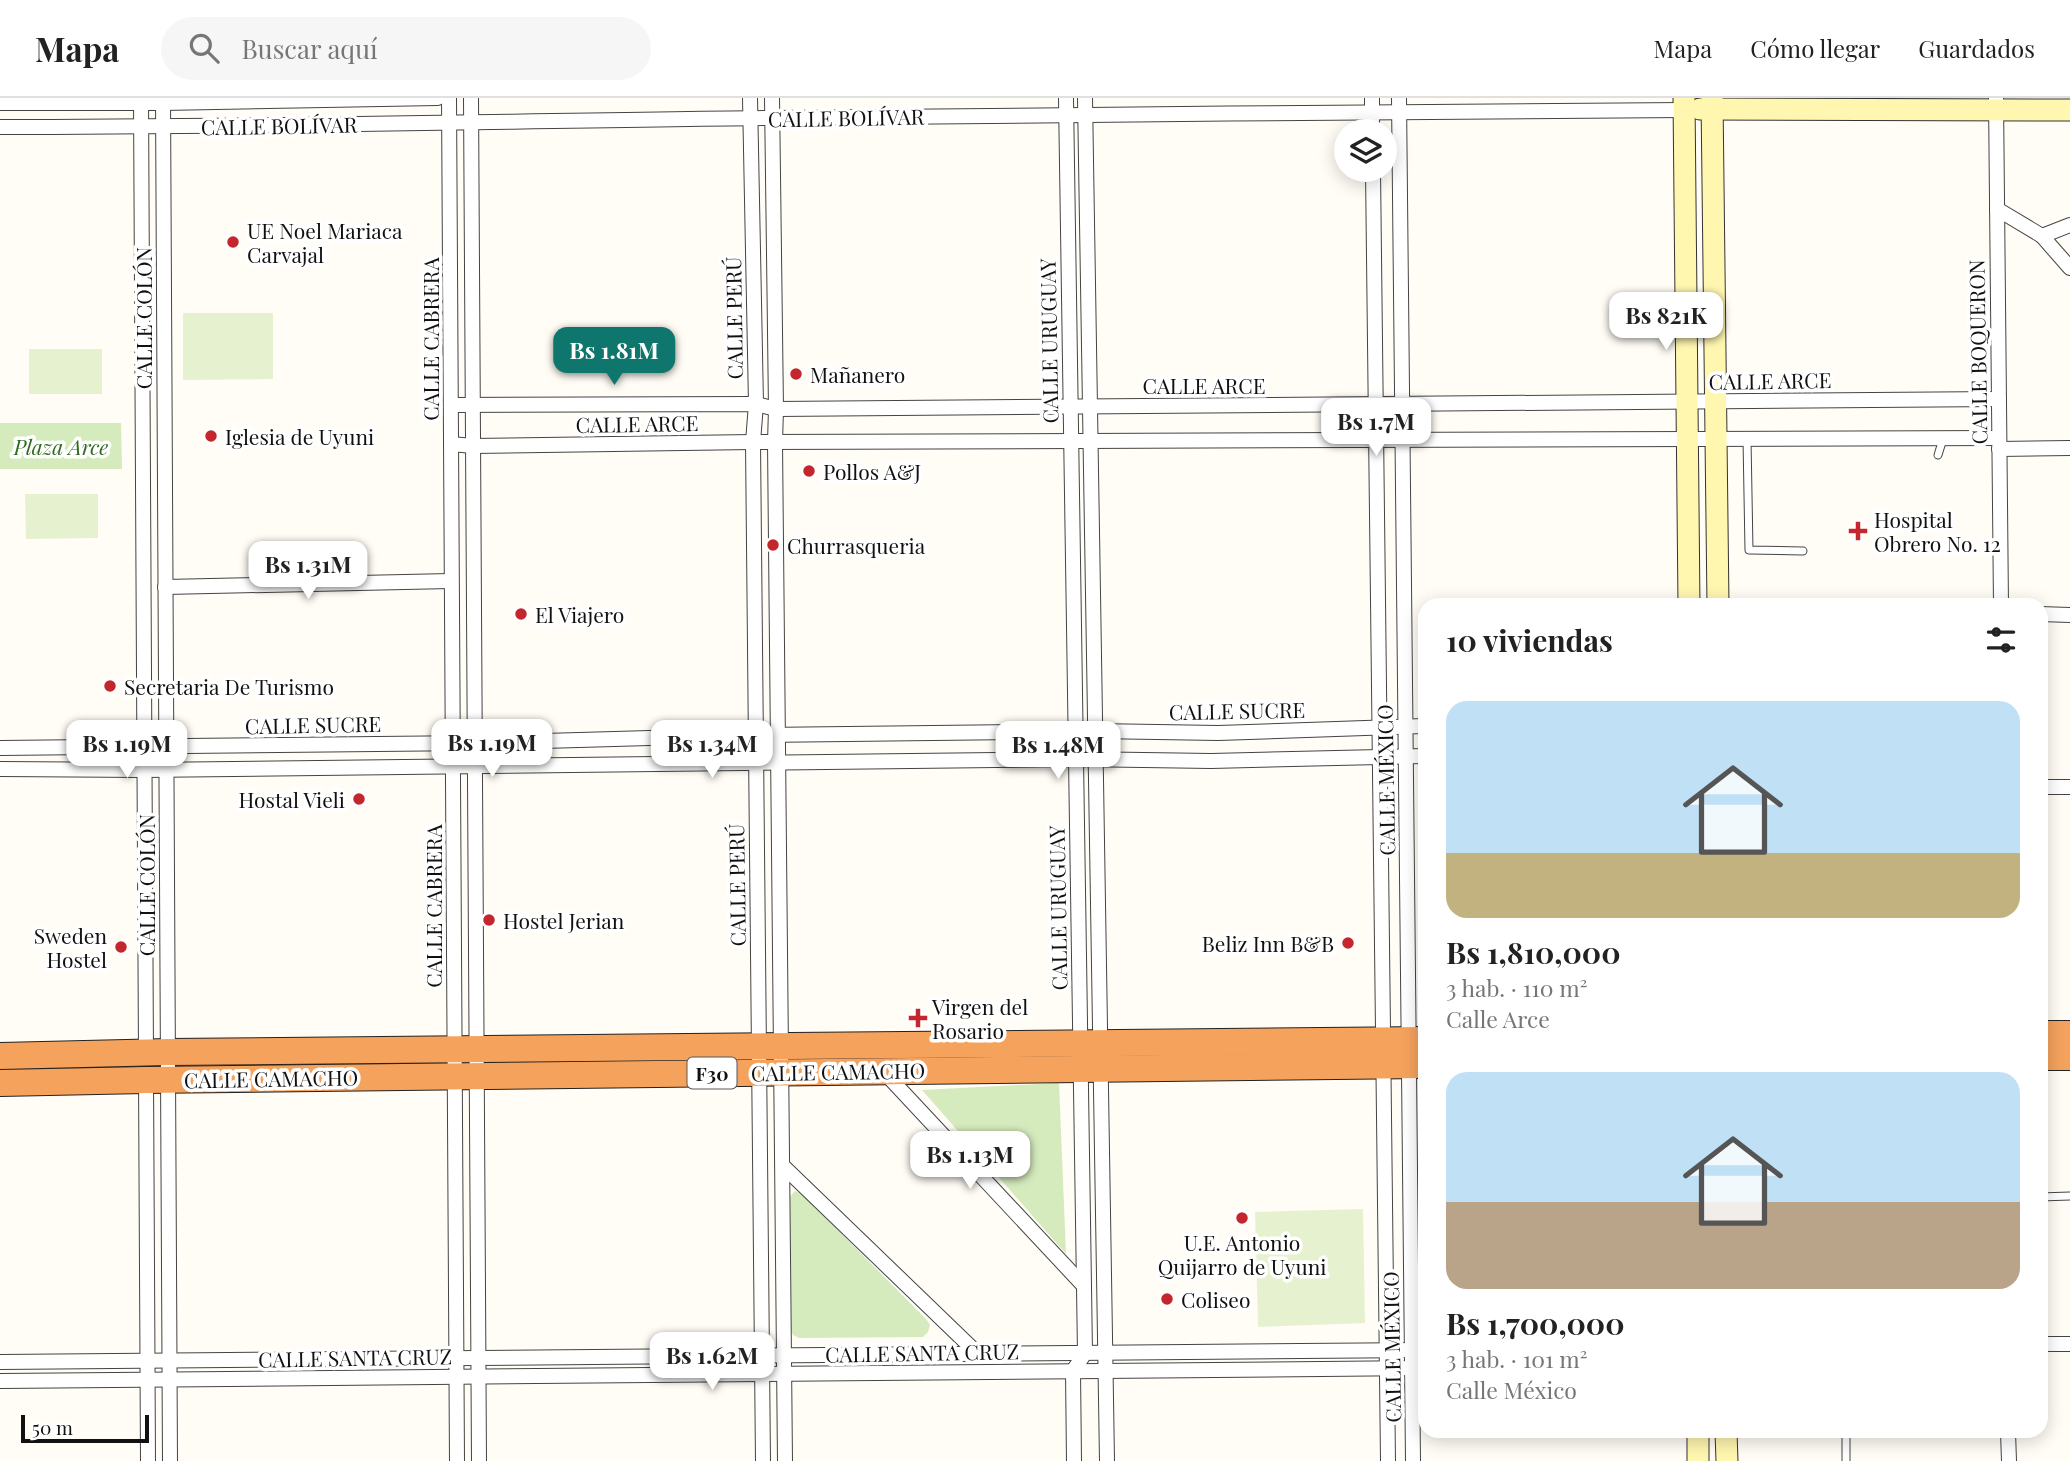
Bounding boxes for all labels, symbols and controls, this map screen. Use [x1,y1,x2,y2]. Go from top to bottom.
search box [161,17,651,80]
text: Mapa [35,26,119,70]
icon: search [185,29,223,67]
text: Buscar aquí [241,31,378,66]
text: Mapa [1654,32,1712,64]
text: Cómo llegar [1750,32,1880,64]
text: Guardados [1918,32,2035,64]
street label: CALLE BOLÍVAR [768,102,925,132]
street label: CALLE BOLÍVAR [201,110,358,140]
map controls [1334,119,1397,182]
button: layers [1334,119,1397,182]
place label: UE Noel Mariaca Carvajal [247,216,403,268]
marker: UE Noel Mariaca Carvajal [225,234,241,250]
street label: CALLE COLÓN [129,247,157,389]
street label: CALLE PERÚ [718,256,748,380]
street label: CALLE CABRERA [416,257,444,421]
street label: CALLE URUGUAY [1033,258,1063,424]
street label: CALLE BOQUERON [1961,259,1993,445]
pin: Bs 821K [1601,292,1731,352]
text: Bs 821K [1625,299,1707,330]
pin: Bs 1.81M [542,328,686,387]
text: Bs 1.81M [569,334,659,365]
place label: Mañanero [810,360,905,388]
street label: CALLE ARCE [1708,365,1832,395]
marker: Mañanero [788,366,804,382]
street label: CALLE ARCE [1143,371,1265,399]
pin: Bs 1.7M [1311,398,1441,458]
text: Bs 1.7M [1337,405,1415,436]
street label: CALLE ARCE [575,408,699,438]
place label: Iglesia de Uyuni [225,422,374,450]
marker: Iglesia de Uyuni [203,428,219,444]
park label: Plaza Arce [13,432,108,460]
place label: Pollos A&J [823,457,921,485]
marker: Pollos A&J [801,463,817,479]
place label: Hospital Obrero No. 12 [1874,505,2001,557]
marker: Hospital Obrero No. 12 [1848,521,1868,541]
place label: Churrasqueria [787,531,926,559]
marker: Churrasqueria [765,537,781,553]
pin: Bs 1.31M [236,542,380,601]
text: Bs 1.31M [264,548,352,579]
place label: El Viajero [535,600,624,628]
marker: El Viajero [513,606,529,622]
text: 10 viviendas [1446,620,1613,660]
icon: filters [1982,621,2020,659]
place label: Secretaria De Turismo [124,672,334,700]
marker: Secretaria De Turismo [102,678,118,694]
street label: CALLE SUCRE [1169,695,1305,725]
street label: CALLE MÉXICO [1370,704,1400,856]
street label: CALLE SUCRE [245,709,381,739]
pin: Bs 1.19M [55,720,199,780]
pin: Bs 1.19M [420,720,564,779]
pin: Bs 1.34M [640,720,784,780]
pin: Bs 1.48M [986,722,1130,781]
text: Bs 1.19M [447,726,537,757]
text: Bs 1.19M [82,727,172,758]
text: Bs 1.34M [667,727,757,758]
text: Bs 1.48M [1012,728,1104,759]
icon: home [1670,747,1796,873]
place label: Hostal Vieli [239,785,345,813]
marker: Hostal Vieli [351,791,367,807]
street label: CALLE COLÓN [132,814,160,956]
street label: CALLE PERÚ [721,823,751,947]
street label: CALLE CABRERA [419,824,447,988]
street label: CALLE URUGUAY [1042,825,1072,991]
place label: Hostel Jerian [503,906,625,934]
marker: Hostel Jerian [481,912,497,928]
place label: Sweden Hostel [34,921,107,973]
place label: Beliz Inn B&B [1202,929,1334,957]
text: Bs 1,810,000 [1446,932,1620,972]
marker: Beliz Inn B&B [1340,935,1356,951]
marker: Sweden Hostel [113,939,129,955]
text: 3 hab. · 110 m² [1446,972,1587,1003]
place label: Virgen del Rosario [931,992,1028,1044]
text: Calle Arce [1446,1003,1550,1034]
marker: Virgen del Rosario [910,1010,926,1026]
street label: CALLE CAMACHO [751,1055,925,1087]
road number: F30 [688,1057,736,1088]
street label: CALLE CAMACHO [184,1062,358,1094]
icon: home [1670,1118,1796,1244]
pin: Bs 1.13M [898,1132,1042,1191]
text: Bs 1.13M [926,1138,1014,1169]
marker: U.E. Antonio Quijarro de Uyuni [1234,1210,1250,1226]
place label: U.E. Antonio Quijarro de Uyuni [1158,1228,1326,1280]
street label: CALLE MÉXICO [1376,1271,1406,1423]
place label: Coliseo [1181,1285,1250,1313]
marker: Coliseo [1159,1291,1175,1307]
text: Bs 1,700,000 [1446,1303,1625,1343]
pin: Bs 1.62M [640,1332,784,1392]
street label: CALLE SANTA CRUZ [825,1336,1019,1368]
text: Bs 1.62M [666,1339,758,1370]
street label: CALLE SANTA CRUZ [258,1341,452,1373]
text: 3 hab. · 101 m² [1446,1343,1587,1374]
text: Calle México [1446,1374,1577,1405]
scale bar [21,1412,149,1444]
text: 50 m [32,1414,73,1440]

